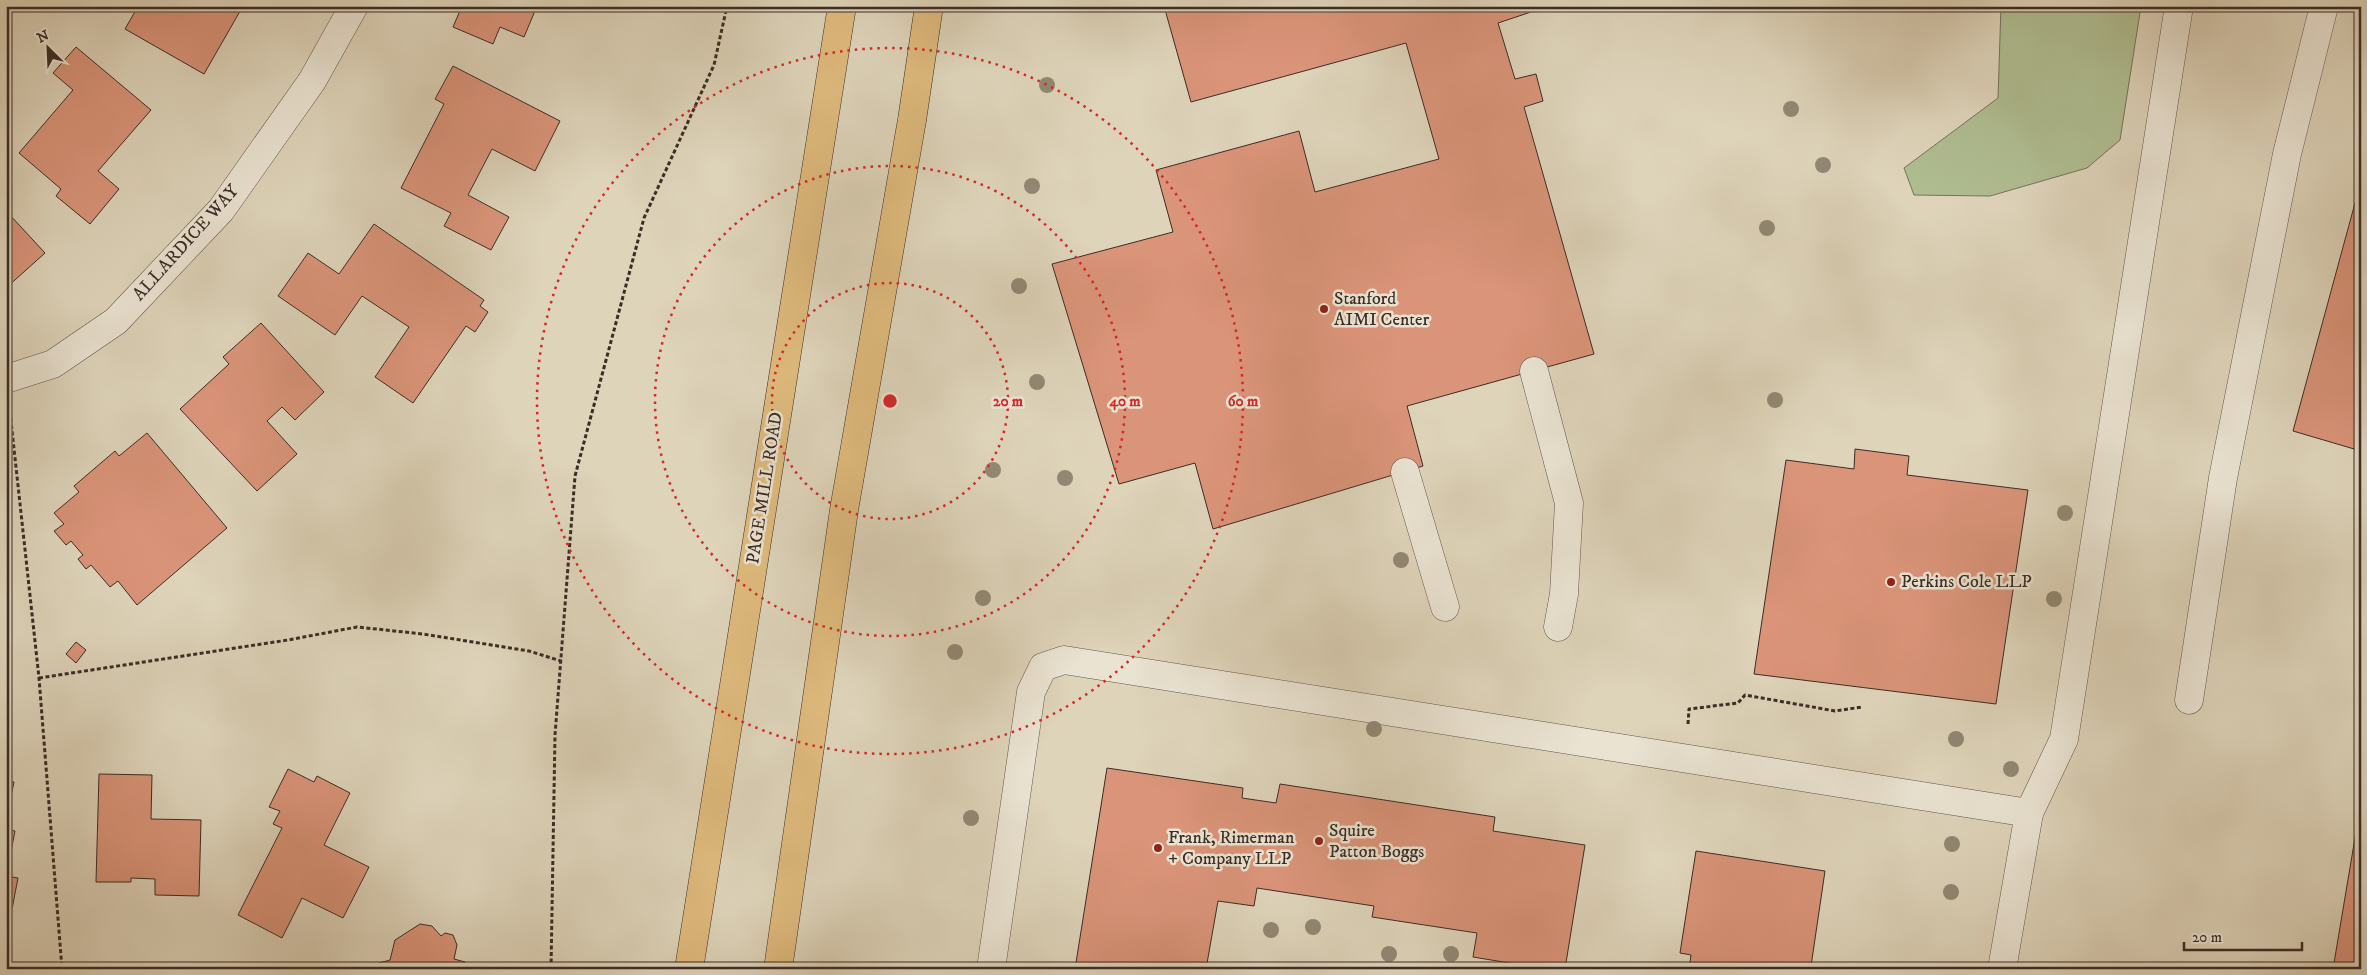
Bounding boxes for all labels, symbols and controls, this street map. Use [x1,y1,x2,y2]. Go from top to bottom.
north arrow [22,22,72,72]
text: N [34,26,52,48]
street label: ALLARDICE WAY [128,180,244,306]
place label: Stanford AIMI Center [1334,288,1430,331]
marker: Stanford AIMI Center [1318,303,1330,315]
centre of rings [881,392,899,410]
text: 20 m [993,392,1024,411]
text: 40 m [1108,392,1141,411]
text: 60 m [1228,392,1259,411]
street label: PAGE MILL ROAD [742,410,788,566]
place label: Perkins Cole LLP [1901,571,2032,593]
marker: Perkins Cole LLP [1885,576,1897,588]
place label: Squire Patton Boggs [1329,820,1424,863]
place label: Frank, Rimerman + Company LLP [1168,827,1295,870]
marker: Squire Patton Boggs [1313,835,1325,847]
marker: Frank, Rimerman + Company LLP [1152,842,1164,854]
scale bar [2184,920,2302,952]
text: 20 m [2192,928,2222,947]

